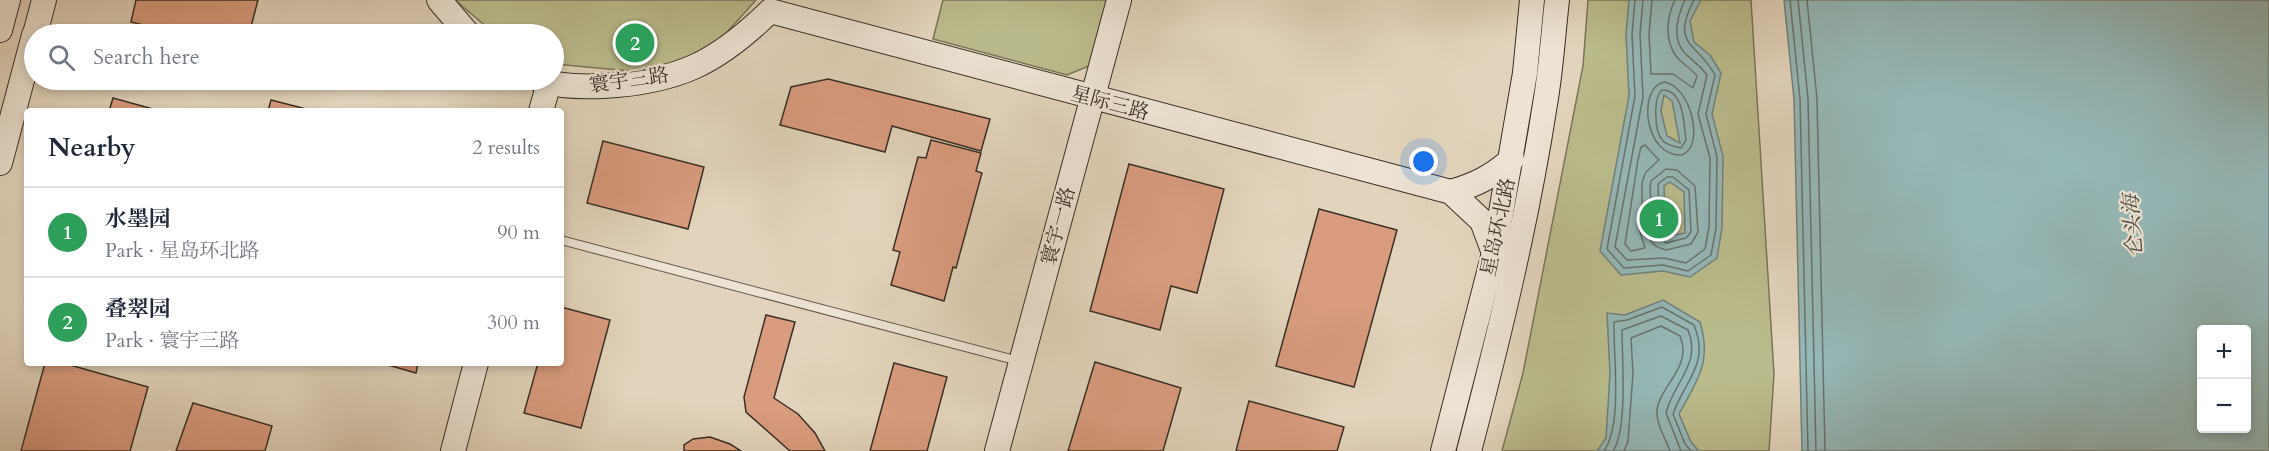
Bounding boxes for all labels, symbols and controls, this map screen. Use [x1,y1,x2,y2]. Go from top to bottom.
pin: 2 [616,20,654,66]
search box [24,24,564,90]
icon: search [45,41,78,74]
text: Search here [93,42,200,72]
street label: 寰宇三路 [588,61,670,99]
street label: 星际三路 [1068,80,1152,126]
text: Nearby [48,130,136,165]
text: 2 results [472,134,540,161]
your location [1409,147,1438,176]
street label: 星岛环北路 [1474,175,1522,279]
street label: 寰宇一路 [1035,184,1081,268]
water label: 仑头海 [2116,191,2150,258]
pin: 1 [1640,196,1678,242]
text: 水墨园 [105,204,171,234]
text: 1 [62,219,73,246]
text: 90 m [497,219,540,246]
text: Park · 星岛环北路 [105,237,259,264]
text: 叠翠园 [105,294,171,324]
text: 2 [62,309,73,336]
text: 300 m [487,309,540,336]
map controls [2197,325,2251,433]
button: + [2197,325,2251,379]
text: Park · 寰宇三路 [105,327,239,354]
button: − [2197,379,2251,433]

